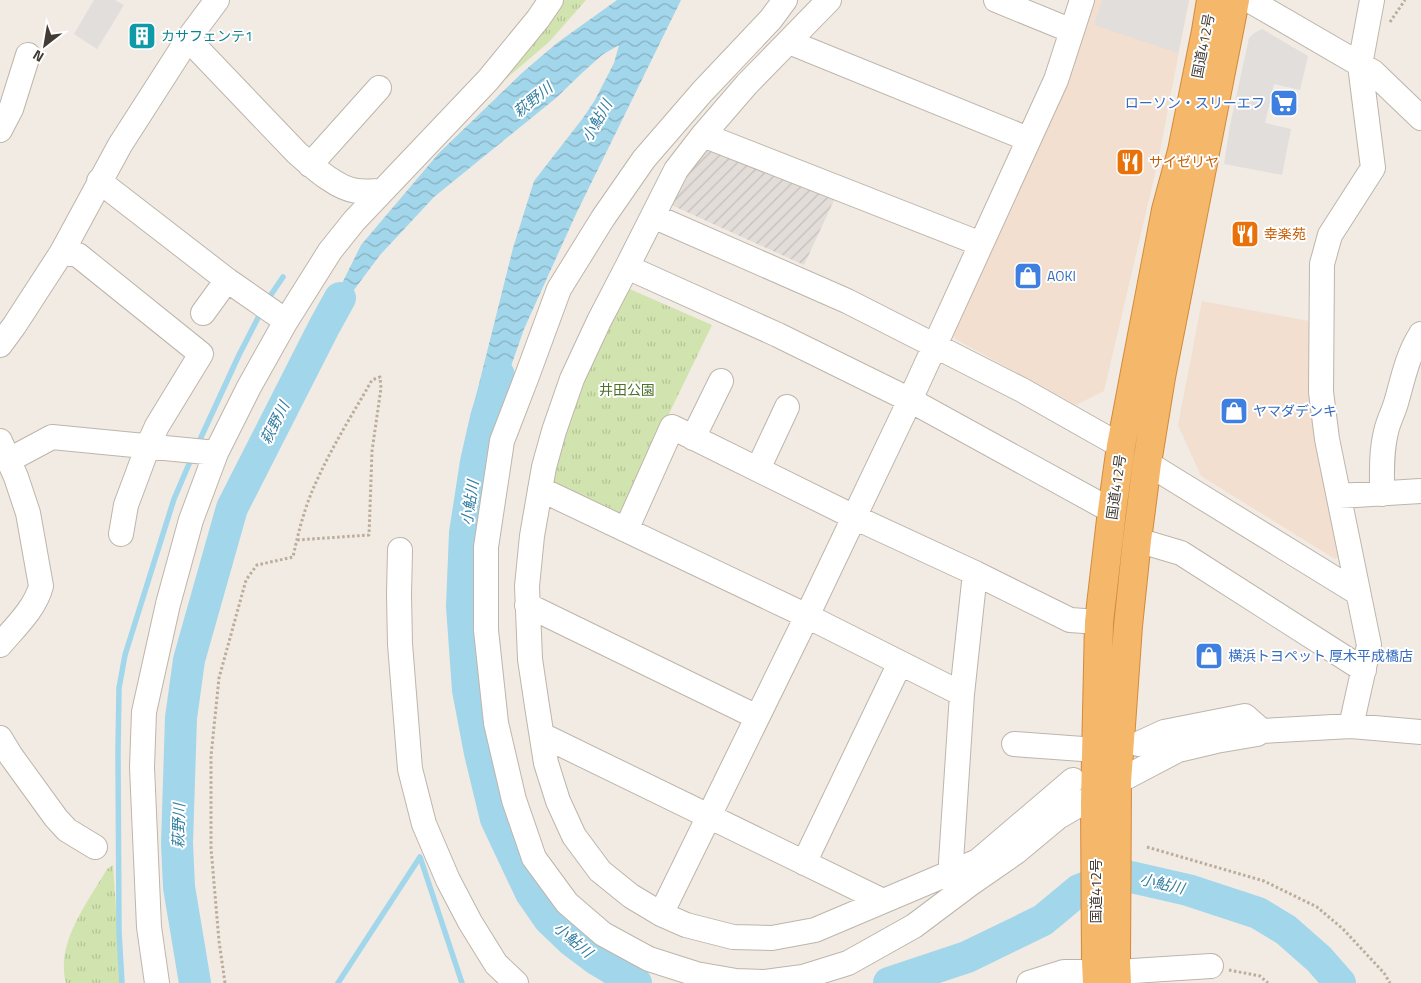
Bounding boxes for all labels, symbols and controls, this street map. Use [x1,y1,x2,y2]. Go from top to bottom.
street label: 国道412号 [1186,12,1219,80]
north arrow [20,20,70,70]
building icon: カサフェンテ1 [127,21,157,51]
place label: カサフェンテ1 [161,25,253,46]
text: N [28,45,48,68]
water label: 萩野川 [508,75,559,123]
supermarket icon: ローソン・スリーエフ [1269,88,1299,118]
place label: ローソン・スリーエフ [1125,92,1265,113]
water label: 小鮎川 [575,94,619,146]
restaurant icon: サイゼリヤ [1115,147,1145,177]
place label: サイゼリヤ [1149,151,1219,172]
restaurant icon: 幸楽苑 [1230,219,1260,249]
place label: 幸楽苑 [1264,223,1306,244]
shop icon: AOKI [1013,261,1043,291]
place label: AOKI [1047,265,1076,286]
park label: 井田公園 [599,379,655,400]
water label: 萩野川 [254,396,296,448]
shop icon: ヤマダデンキ [1219,396,1249,426]
place label: ヤマダデンキ [1253,400,1337,421]
street label: 国道412号 [1101,453,1130,521]
water label: 小鮎川 [455,477,485,527]
shop icon: 横浜トヨペット 厚木平成橋店 [1194,641,1224,671]
place label: 横浜トヨペット 厚木平成橋店 [1228,645,1413,666]
water label: 萩野川 [167,801,190,849]
street label: 国道412号 [1085,858,1106,924]
water label: 小鮎川 [1138,867,1189,900]
water label: 小鮎川 [549,916,599,964]

